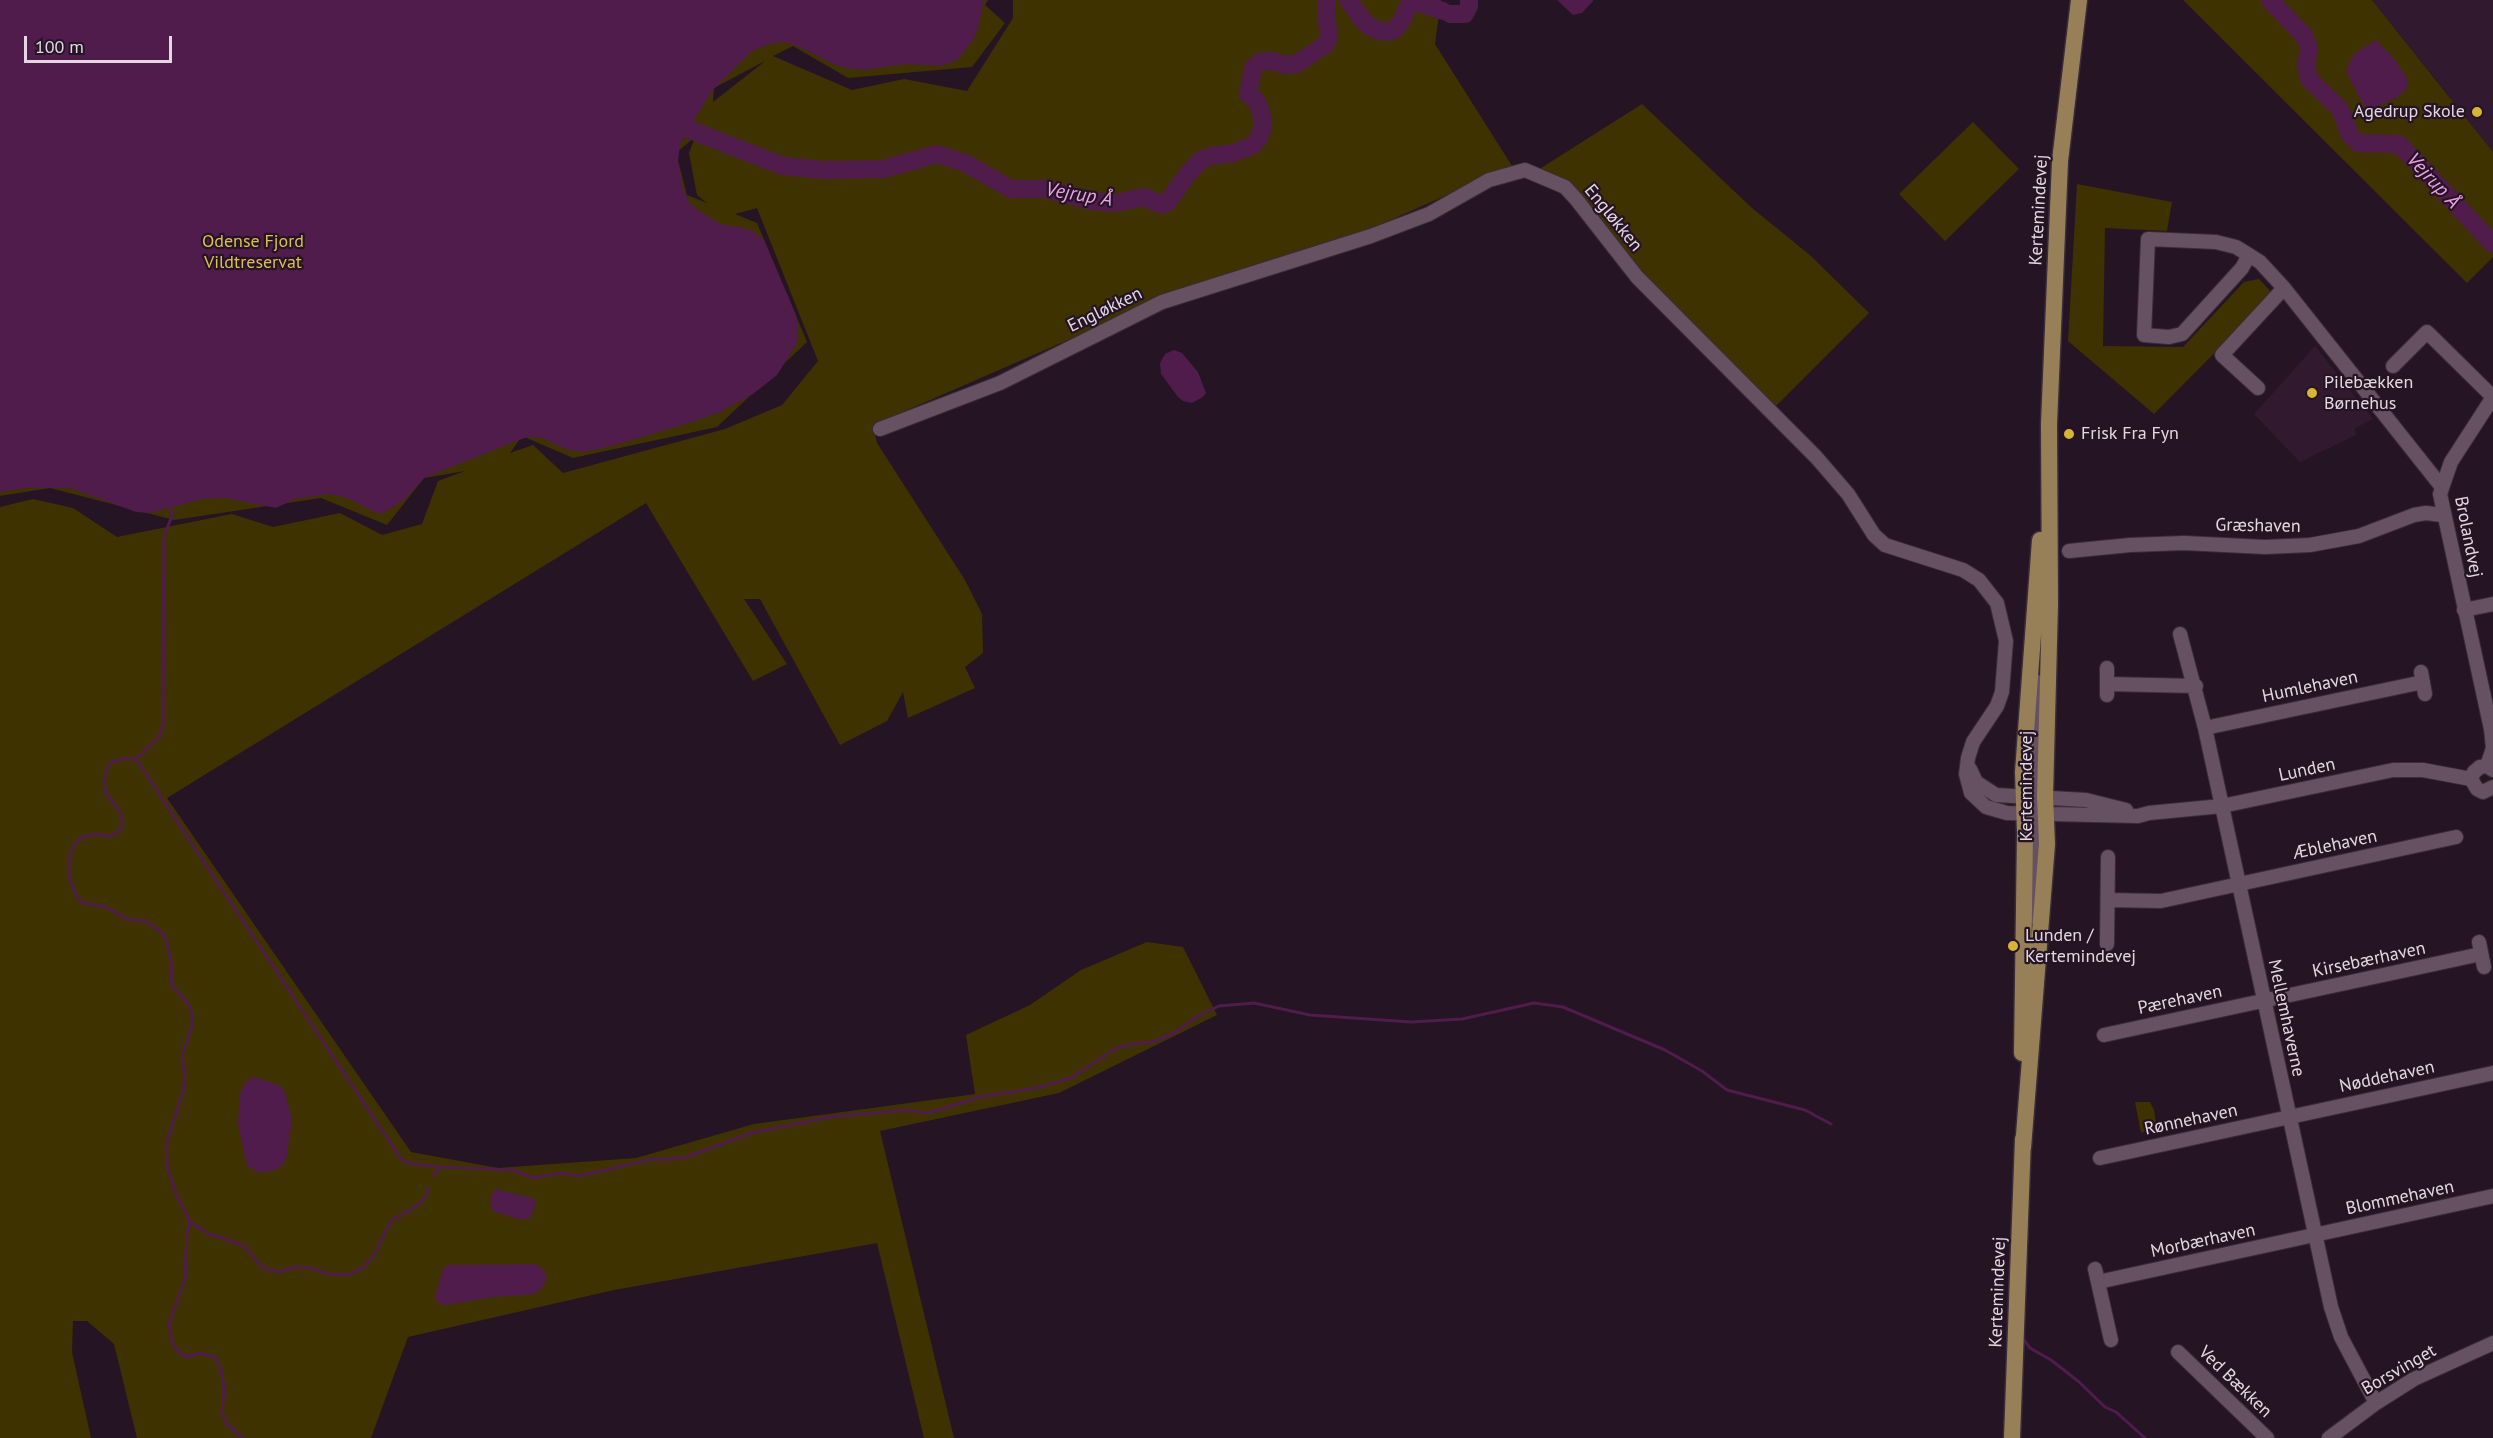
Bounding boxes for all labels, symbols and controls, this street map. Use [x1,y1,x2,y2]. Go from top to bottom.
scale bar [27,24,176,62]
text: 100 m [35,35,84,58]
place label: Agedrup Skole [2354,101,2465,123]
marker: Agedrup Skole [2470,105,2484,119]
water label: Vejrup Å [2401,148,2465,214]
street label: Kertemindevej [2025,154,2053,266]
water label: Vejrup Å [1044,178,1114,212]
street label: Engløkken [1579,180,1647,256]
park label: Odense Fjord Vildtreservat [202,231,304,274]
street label: Engløkken [1064,283,1146,337]
place label: Pilebækken Børnehus [2324,372,2413,415]
marker: Pilebækken Børnehus [2305,386,2319,400]
place label: Frisk Fra Fyn [2081,423,2179,445]
marker: Frisk Fra Fyn [2062,427,2076,441]
street label: Brolandvej [2450,494,2486,580]
street label: Græshaven [2215,514,2301,538]
street label: Humlehaven [2260,666,2360,708]
street label: Kertemindevej [2016,730,2038,842]
street label: Lunden [2277,753,2337,787]
street label: Æblehaven [2291,826,2379,864]
place label: Lunden / Kertemindevej [2025,925,2136,968]
street label: Kirsebærhaven [2310,937,2428,983]
marker: Lunden / Kertemindevej [2006,939,2020,953]
street label: Mellemhaverne [2263,957,2309,1079]
street label: Pærehaven [2136,981,2224,1019]
street label: Nøddehaven [2338,1056,2436,1098]
street label: Rønnehaven [2143,1100,2239,1140]
street label: Blommehaven [2344,1176,2456,1220]
street label: Morbærhaven [2149,1219,2257,1263]
street label: Kertemindevej [1985,1236,2011,1348]
street label: Borsvinget [2358,1340,2440,1400]
street label: Ved Bækken [2194,1342,2276,1422]

